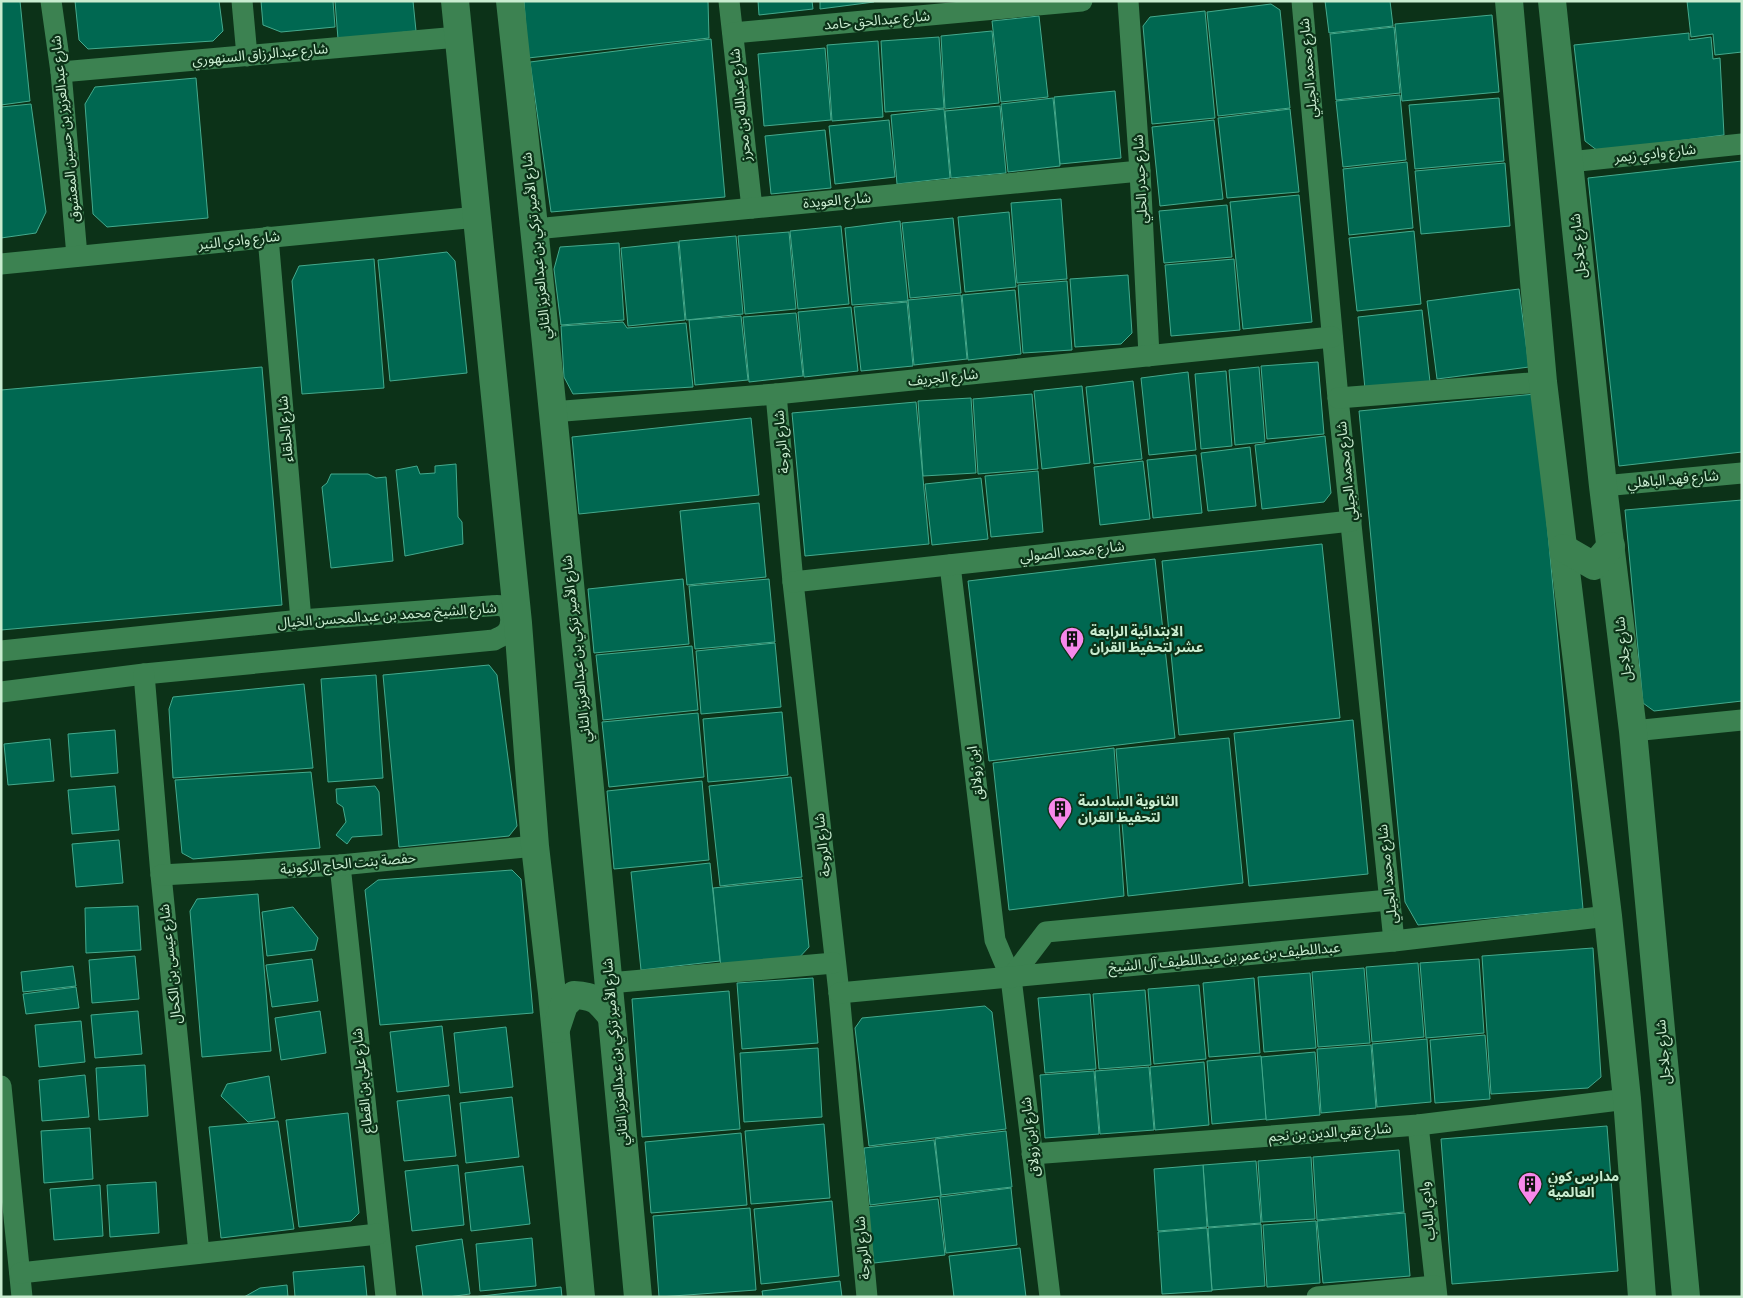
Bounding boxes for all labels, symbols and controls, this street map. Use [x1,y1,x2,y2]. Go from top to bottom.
street label: شارع عبدالحق حامد [823,6,931,36]
street label: شارع محمد الجيلي [1295,17,1324,119]
street label: شارع عبدالعزيز بن حسين المعشوق [46,34,86,223]
street label: شارع عبدالرزاق السنهوري [191,39,329,71]
street label: شارع عبدالله بن محرز [725,47,757,163]
street label: شارع حيدر الحلي [1129,134,1154,224]
street label: شارع وادي زيمر [1612,140,1697,169]
street label: شارع الأمير تركي بن عبدالعزيز الثاني [517,151,557,341]
street label: شارع العويدة [802,188,872,214]
street label: شارع جلاجل [1566,212,1592,279]
street label: شارع وادي النير [196,227,281,256]
street label: شارع الجريف [907,364,979,392]
street label: شارع الحلقاء [273,395,299,463]
street label: شارع الروحة [769,409,795,475]
street label: شارع محمد الجيلي [1332,420,1362,522]
street label: شارع فهد الباهلي [1626,466,1720,494]
street label: شارع محمد الصولي [1019,537,1126,568]
street label: شارع الأمير تركي بن عبدالعزيز الثاني [557,554,597,744]
street label: شارع الشيخ محمد بن عبدالمحسن الخيال [277,598,498,634]
street label: شارع جلاجل [1610,615,1638,682]
place label: الابتدائية الرابعة عشر لتحفيظ القران [1090,622,1204,656]
building icon: الابتدائية الرابعة عشر لتحفيظ القران [1059,626,1085,660]
street label: ابن زولالق [963,745,988,801]
place label: الثانوية السادسة لتحفيظ القران [1078,792,1179,826]
building icon: الثانوية السادسة لتحفيظ القران [1047,796,1073,830]
street label: شارع الروحة [810,812,836,878]
street label: شارع محمد الجيلي [1373,823,1403,925]
street label: حفصة بنت الحاج الركونية [279,848,417,880]
street label: شارع عيسى بن الكحال [155,903,187,1025]
street label: عبداللطيف بن عمر بن عبداللطيف آل الشيخ [1107,938,1341,978]
street label: شارع الأمير تركي بن عبدالعزيز الثاني [598,957,634,1147]
street label: شارع جلاجل [1651,1019,1677,1085]
street label: شارع علي بن القطاع [348,1027,379,1135]
street label: شارع ابن زولاق [1016,1096,1046,1178]
street label: شارع تقي الدين بن نجم [1268,1119,1392,1148]
place label: مدارس كون العالمية [1548,1167,1619,1200]
building icon: مدارس كون العالمية [1517,1171,1543,1205]
street label: وادي الباب [1415,1180,1441,1241]
street label: شارع الروحة [850,1215,876,1281]

